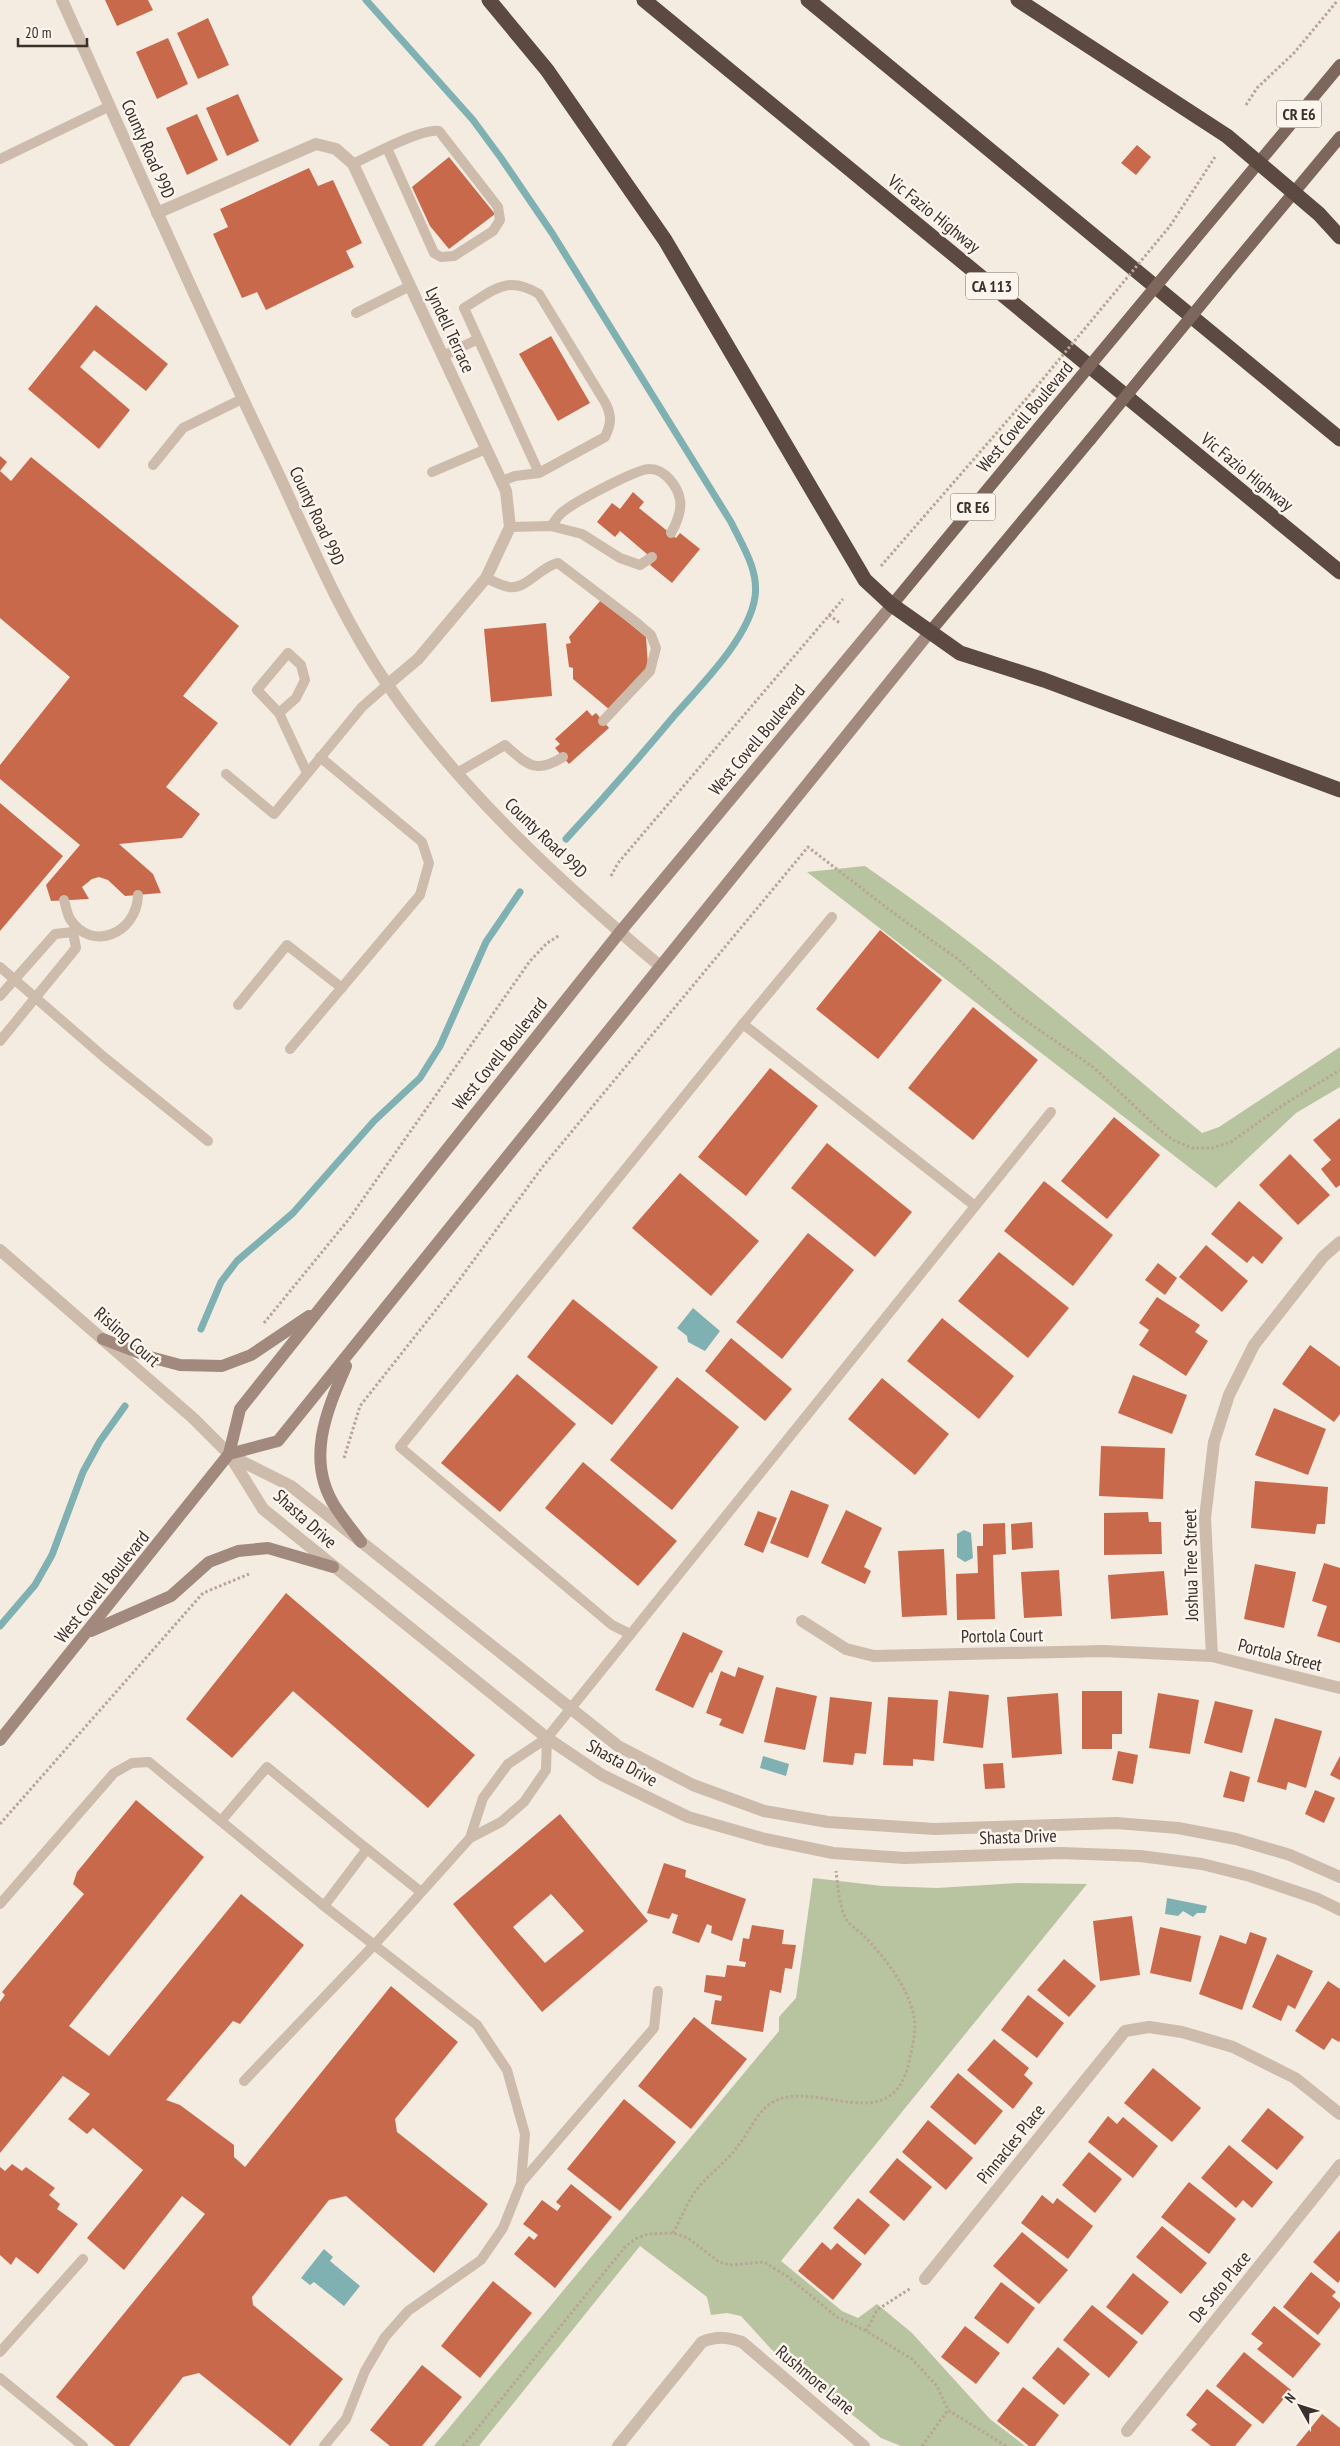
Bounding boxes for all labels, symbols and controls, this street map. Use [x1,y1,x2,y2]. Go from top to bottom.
scale bar [18,15,86,47]
text: 20 m [25,23,51,42]
street label: County Road 99D [116,96,181,202]
road number: CR E6 [1276,100,1322,128]
street label: Vic Fazio Highway [883,169,985,258]
road number: CA 113 [966,272,1018,300]
street label: Lyndell Terrace [421,283,480,376]
street label: West Covell Boulevard [971,356,1078,477]
street label: Vic Fazio Highway [1196,427,1298,516]
street label: County Road 99D [285,463,350,569]
road number: CR E6 [950,494,996,520]
street label: West Covell Boulevard [703,679,810,800]
street label: County Road 99D [500,792,593,883]
street label: West Covell Boulevard [447,993,552,1115]
street label: Risling Court [90,1302,165,1372]
street label: Shasta Drive [269,1484,342,1553]
street label: Joshua Tree Street [1178,1509,1203,1622]
street label: West Covell Boulevard [49,1526,154,1648]
street label: Portola Court [961,1623,1043,1648]
street label: Portola Street [1236,1633,1325,1676]
street label: Shasta Drive [583,1734,662,1791]
street label: Shasta Drive [979,1824,1057,1849]
street label: Pinnacles Place [971,2099,1050,2188]
street label: De Soto Place [1184,2246,1255,2327]
street label: Rushmore Lane [771,2340,859,2419]
north arrow [1275,2381,1325,2431]
text: N [1281,2389,1299,2406]

